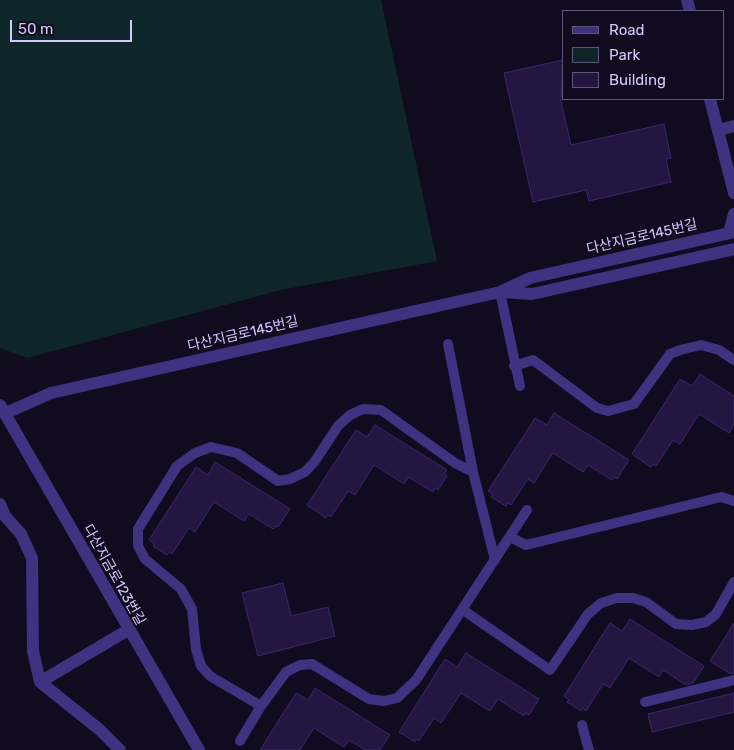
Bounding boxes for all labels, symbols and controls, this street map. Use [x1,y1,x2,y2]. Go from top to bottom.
scale bar [12,10,135,42]
legend [562,10,724,100]
text: 50 m [18,20,53,38]
text: Road [609,21,645,39]
text: Park [609,46,640,64]
text: Building [609,71,666,89]
street label: 다산지금로145번길 [585,216,699,258]
street label: 다산지금로145번길 [186,313,300,355]
street label: 다산지금로123번길 [79,522,149,628]

